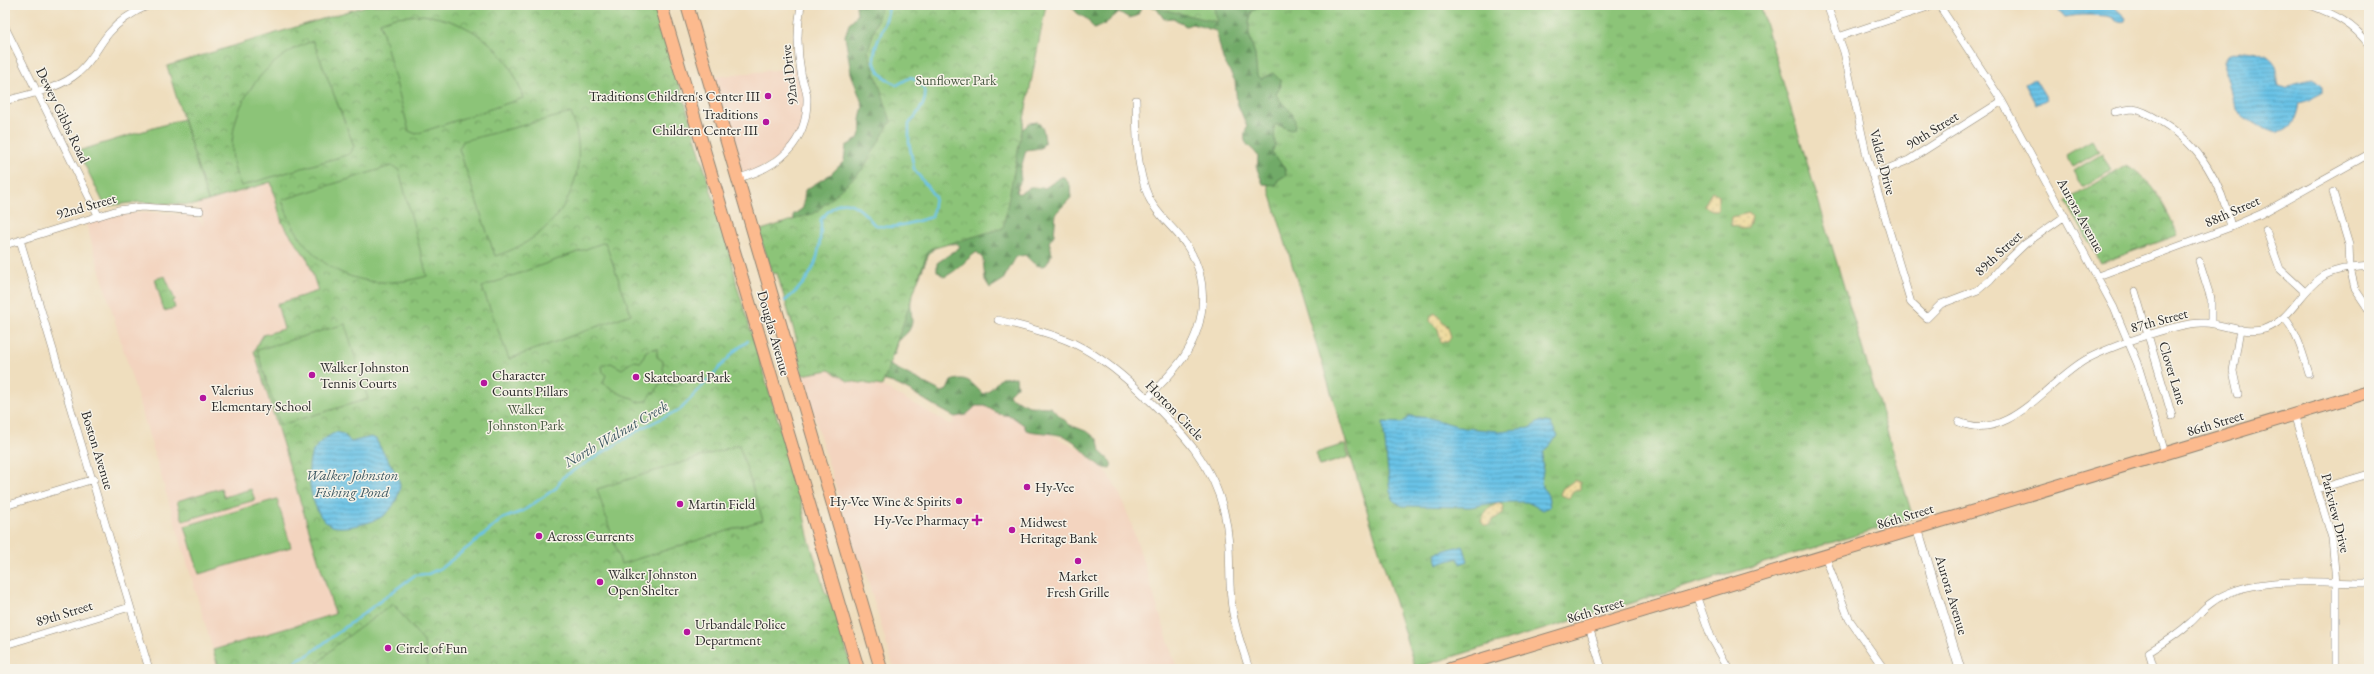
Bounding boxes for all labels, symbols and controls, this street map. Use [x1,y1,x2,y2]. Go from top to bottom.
street label: 92nd Drive [776,43,802,106]
street label: Dewey Gibbs Road [32,64,94,167]
park label: Sunflower Park [915,71,997,89]
place label: Traditions Children's Center III [589,87,760,105]
marker: Traditions Children's Center III [763,91,773,101]
place label: Traditions Children Center III [652,105,758,139]
street label: 90th Street [1902,107,1962,153]
marker: Traditions Children Center III [761,117,771,127]
street label: Valdez Drive [1866,127,1901,197]
street label: Aurora Avenue [2053,174,2109,256]
street label: 92nd Street [54,189,119,223]
street label: 88th Street [2202,191,2263,231]
street label: 89th Street [1970,226,2026,280]
street label: Douglas Avenue [753,289,795,378]
street label: 87th Street [2128,304,2190,336]
street label: Clover Lane [2155,339,2191,407]
place label: Walker Johnston Tennis Courts [320,358,410,392]
place label: Character Counts Pillars [492,366,568,400]
place label: Skateboard Park [644,368,731,386]
marker: Walker Johnston Tennis Courts [307,370,317,380]
marker: Skateboard Park [631,372,641,382]
street label: Horton Circle [1142,376,1209,444]
marker: Character Counts Pillars [479,378,489,388]
place label: Valerius Elementary School [211,381,312,415]
marker: Valerius Elementary School [198,393,208,403]
water label: North Walnut Creek [559,396,671,472]
park label: Walker Johnston Park [487,400,564,434]
street label: 86th Street [2184,406,2246,440]
street label: Boston Avenue [77,408,119,492]
water label: Walker Johnston Fishing Pond [306,465,398,501]
street label: Parkview Drive [2317,471,2355,555]
place label: Hy-Vee [1035,478,1075,496]
marker: Hy-Vee [1022,482,1032,492]
place label: Hy-Vee Wine & Spirits [830,492,951,510]
place label: Martin Field [688,495,756,513]
marker: Hy-Vee Wine & Spirits [954,496,964,506]
marker: Martin Field [675,499,685,509]
street label: 86th Street [1874,499,1936,533]
place label: Hy-Vee Pharmacy [874,511,970,529]
place label: Midwest Heritage Bank [1020,513,1097,547]
marker: Hy-Vee Pharmacy [972,515,982,525]
marker: Midwest Heritage Bank [1007,525,1017,535]
place label: Across Currents [546,527,635,545]
marker: Across Currents [534,531,544,541]
street label: Aurora Avenue [1931,552,1973,637]
marker: Market Fresh Grille [1073,556,1083,566]
place label: Walker Johnston Open Shelter [608,565,698,599]
place label: Market Fresh Grille [1047,567,1110,601]
marker: Walker Johnston Open Shelter [595,577,605,587]
street label: 86th Street [1564,593,1626,627]
street label: 89th Street [33,596,95,630]
place label: Urbandale Police Department [695,615,786,649]
marker: Urbandale Police Department [682,627,692,637]
place label: Circle of Fun [396,639,468,657]
marker: Circle of Fun [383,643,393,653]

